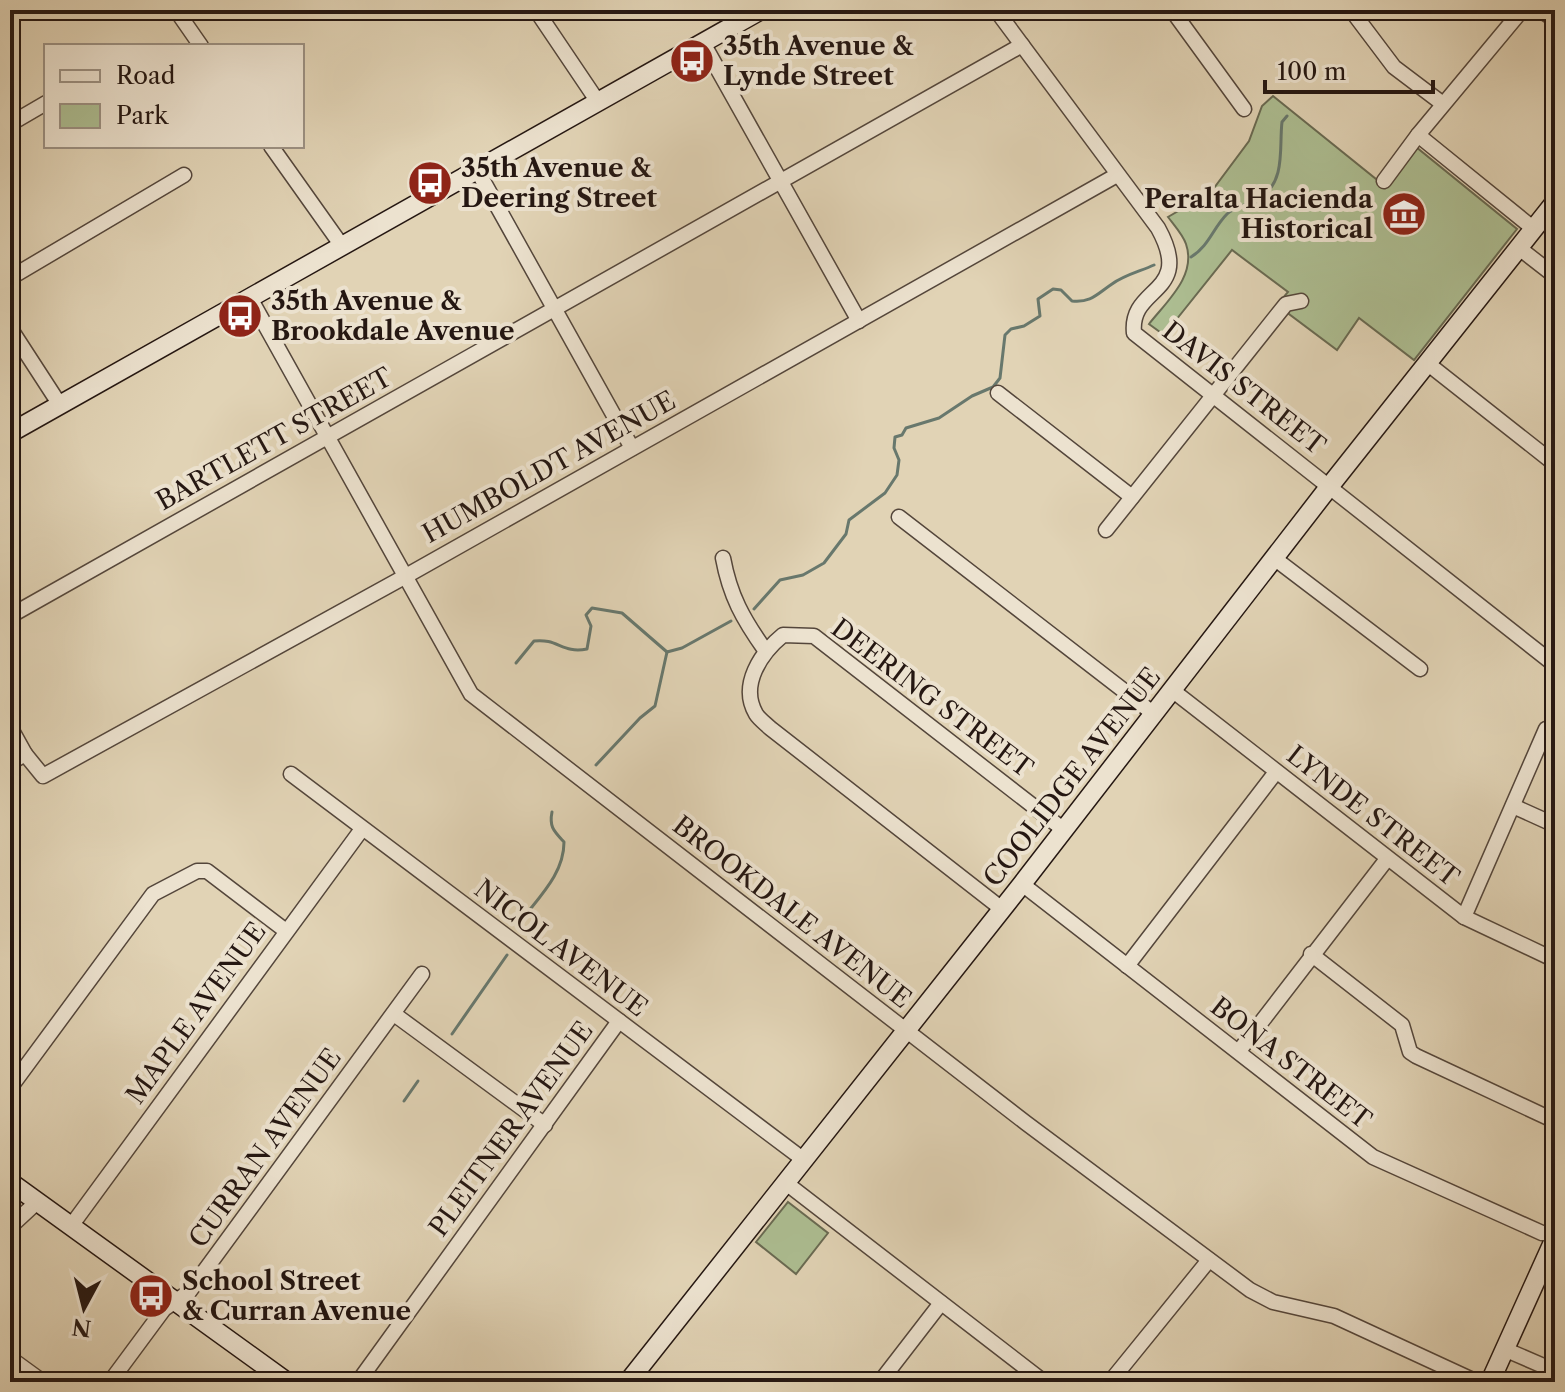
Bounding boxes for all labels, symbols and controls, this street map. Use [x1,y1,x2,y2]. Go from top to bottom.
place label: 35th Avenue & Lynde Street [723,30,914,92]
bus stop icon: 35th Avenue & Lynde Street [668,37,716,85]
legend [44,44,304,148]
scale bar [1265,44,1433,94]
text: 100 m [1277,57,1346,86]
text: Road [116,61,176,90]
text: Park [116,101,169,130]
place label: 35th Avenue & Deering Street [461,152,658,214]
bus stop icon: 35th Avenue & Deering Street [406,159,454,207]
place label: Peralta Hacienda Historical [1144,183,1374,245]
museum icon: Peralta Hacienda Historical [1380,190,1428,238]
place label: 35th Avenue & Brookdale Avenue [271,285,515,347]
bus stop icon: 35th Avenue & Brookdale Avenue [216,292,264,340]
street label: DAVIS STREET [1156,314,1332,462]
street label: BARTLETT STREET [151,361,398,517]
street label: HUMBOLDT AVENUE [417,384,681,550]
street label: DEERING STREET [825,612,1039,784]
street label: COOLIDGE AVENUE [977,661,1167,893]
street label: LYNDE STREET [1281,739,1466,893]
street label: BROOKDALE AVENUE [666,809,918,1015]
street label: NICOL AVENUE [468,873,654,1023]
street label: MAPLE AVENUE [119,916,273,1110]
street label: BONA STREET [1204,990,1378,1136]
street label: PLEITNER AVENUE [422,1015,600,1243]
street label: CURRAN AVENUE [182,1042,348,1254]
place label: School Street & Curran Avenue [182,1265,411,1327]
north arrow [44,1268,124,1348]
bus stop icon: School Street & Curran Avenue [127,1272,175,1320]
text: N [70,1313,93,1342]

